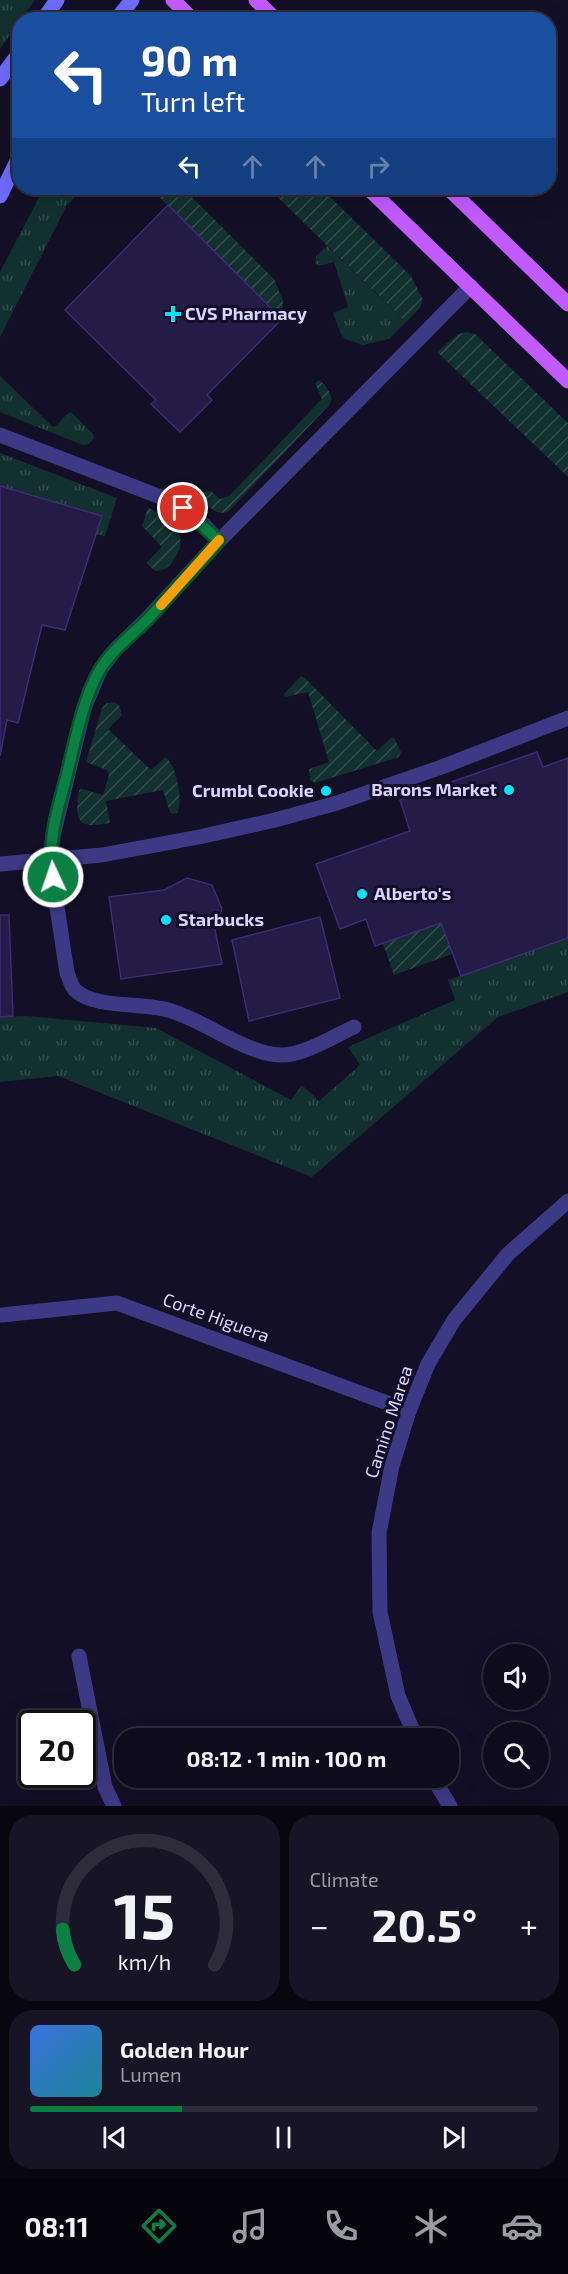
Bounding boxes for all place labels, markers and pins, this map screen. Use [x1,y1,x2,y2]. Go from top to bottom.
place label: CVS Pharmacy [185,302,308,324]
marker: CVS Pharmacy [166,307,180,321]
pin [157,482,208,533]
place label: Barons Market [371,778,498,800]
place label: Crumbl Cookie [192,779,314,801]
marker: Barons Market [502,783,516,797]
marker: Crumbl Cookie [319,784,333,798]
place label: Alberto's [374,882,451,904]
marker: Alberto's [355,887,369,901]
place label: Starbucks [178,908,264,930]
marker: Starbucks [159,913,173,927]

